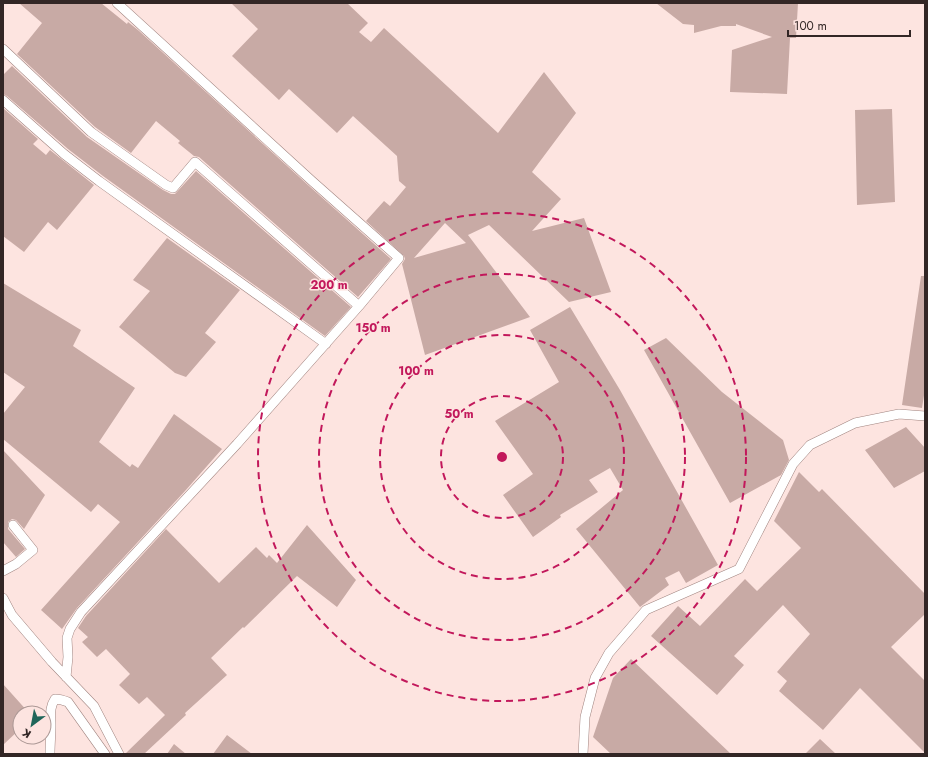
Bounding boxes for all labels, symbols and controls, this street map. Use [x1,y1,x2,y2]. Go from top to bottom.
scale bar [788,12,910,38]
text: 100 m [794,17,827,35]
text: 200 m [310,276,348,294]
text: 150 m [355,319,391,337]
text: 100 m [398,362,434,380]
text: 50 m [444,405,474,423]
centre of rings [495,450,509,464]
north arrow [12,705,52,745]
text: K [19,724,34,742]

